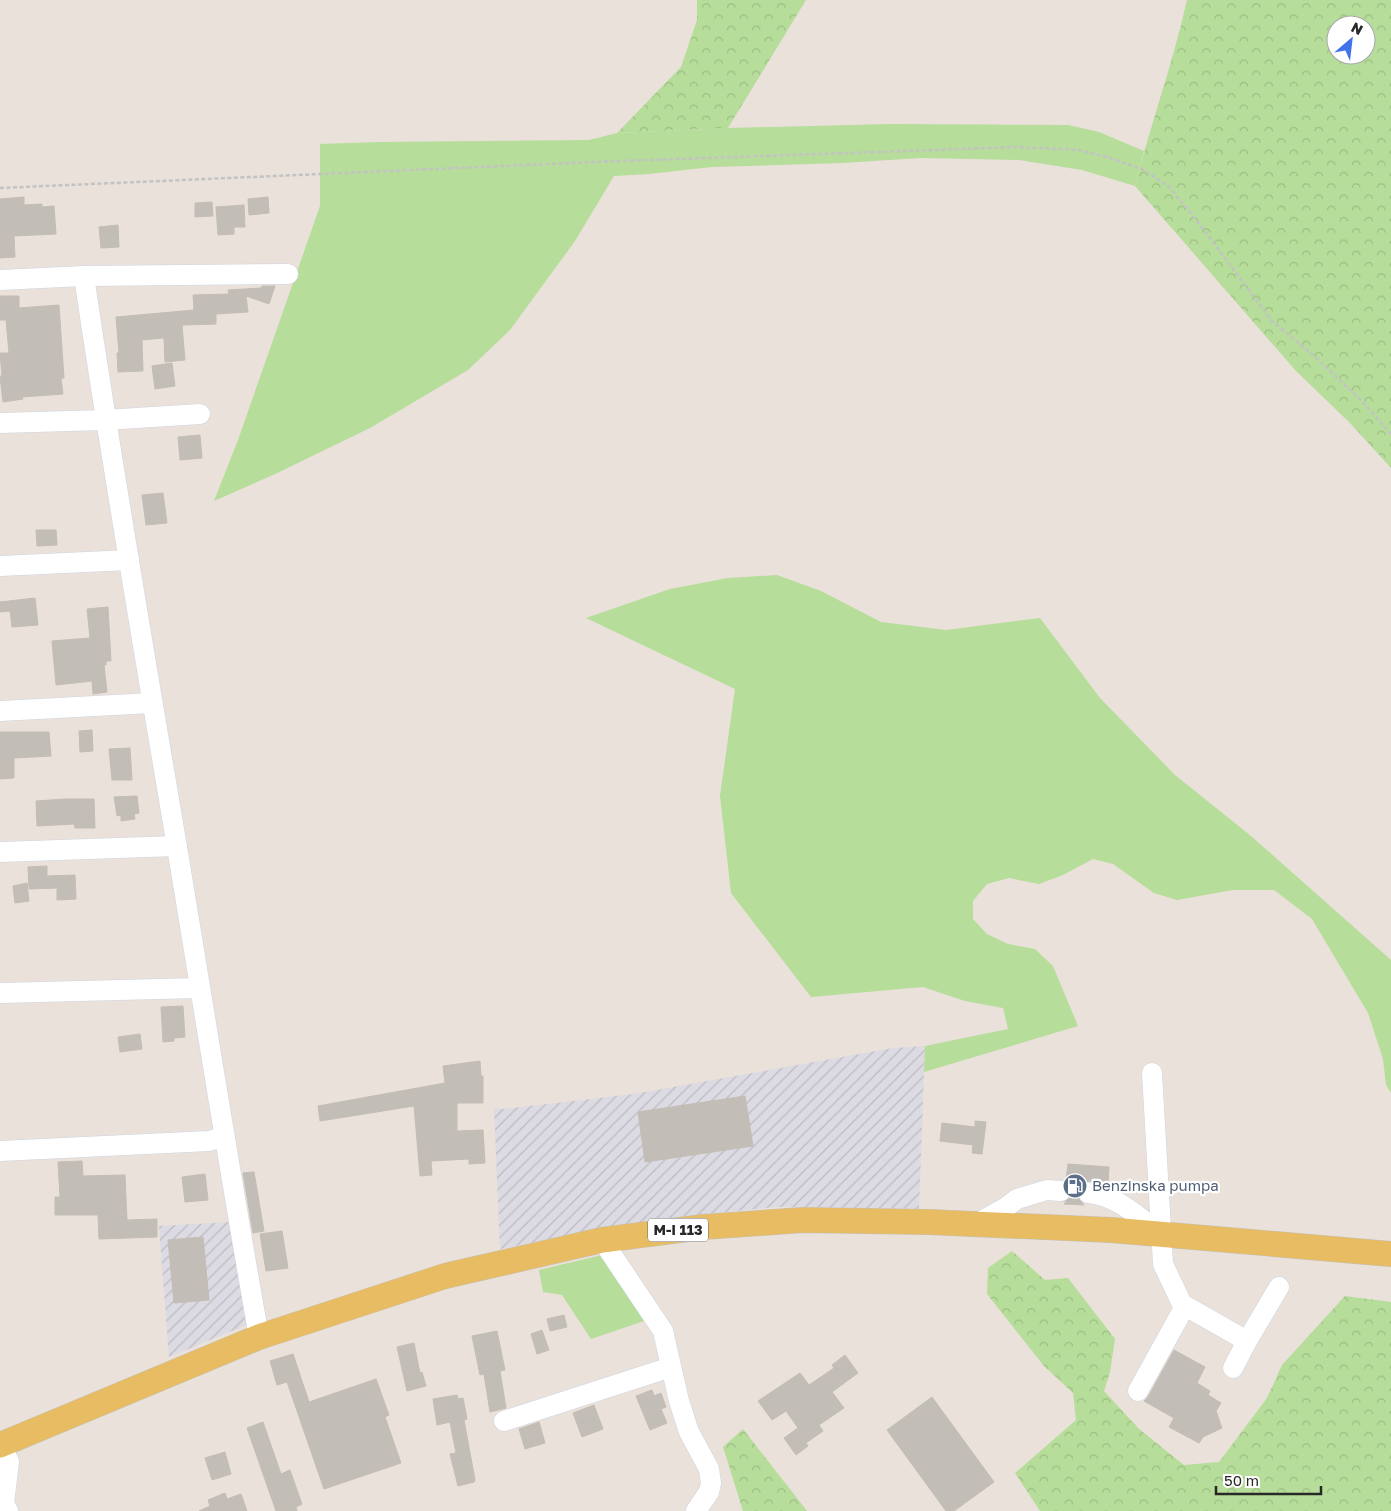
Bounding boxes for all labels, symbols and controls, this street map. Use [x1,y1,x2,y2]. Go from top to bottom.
north arrow [1326,15,1376,65]
text: N [1349,18,1366,38]
fuel station icon: Benzinska pumpa [1062,1173,1088,1199]
place label: Benzinska pumpa [1092,1176,1219,1194]
road number: M-I 113 [648,1218,708,1242]
scale bar [1216,1464,1321,1496]
text: 50 m [1224,1471,1259,1489]

